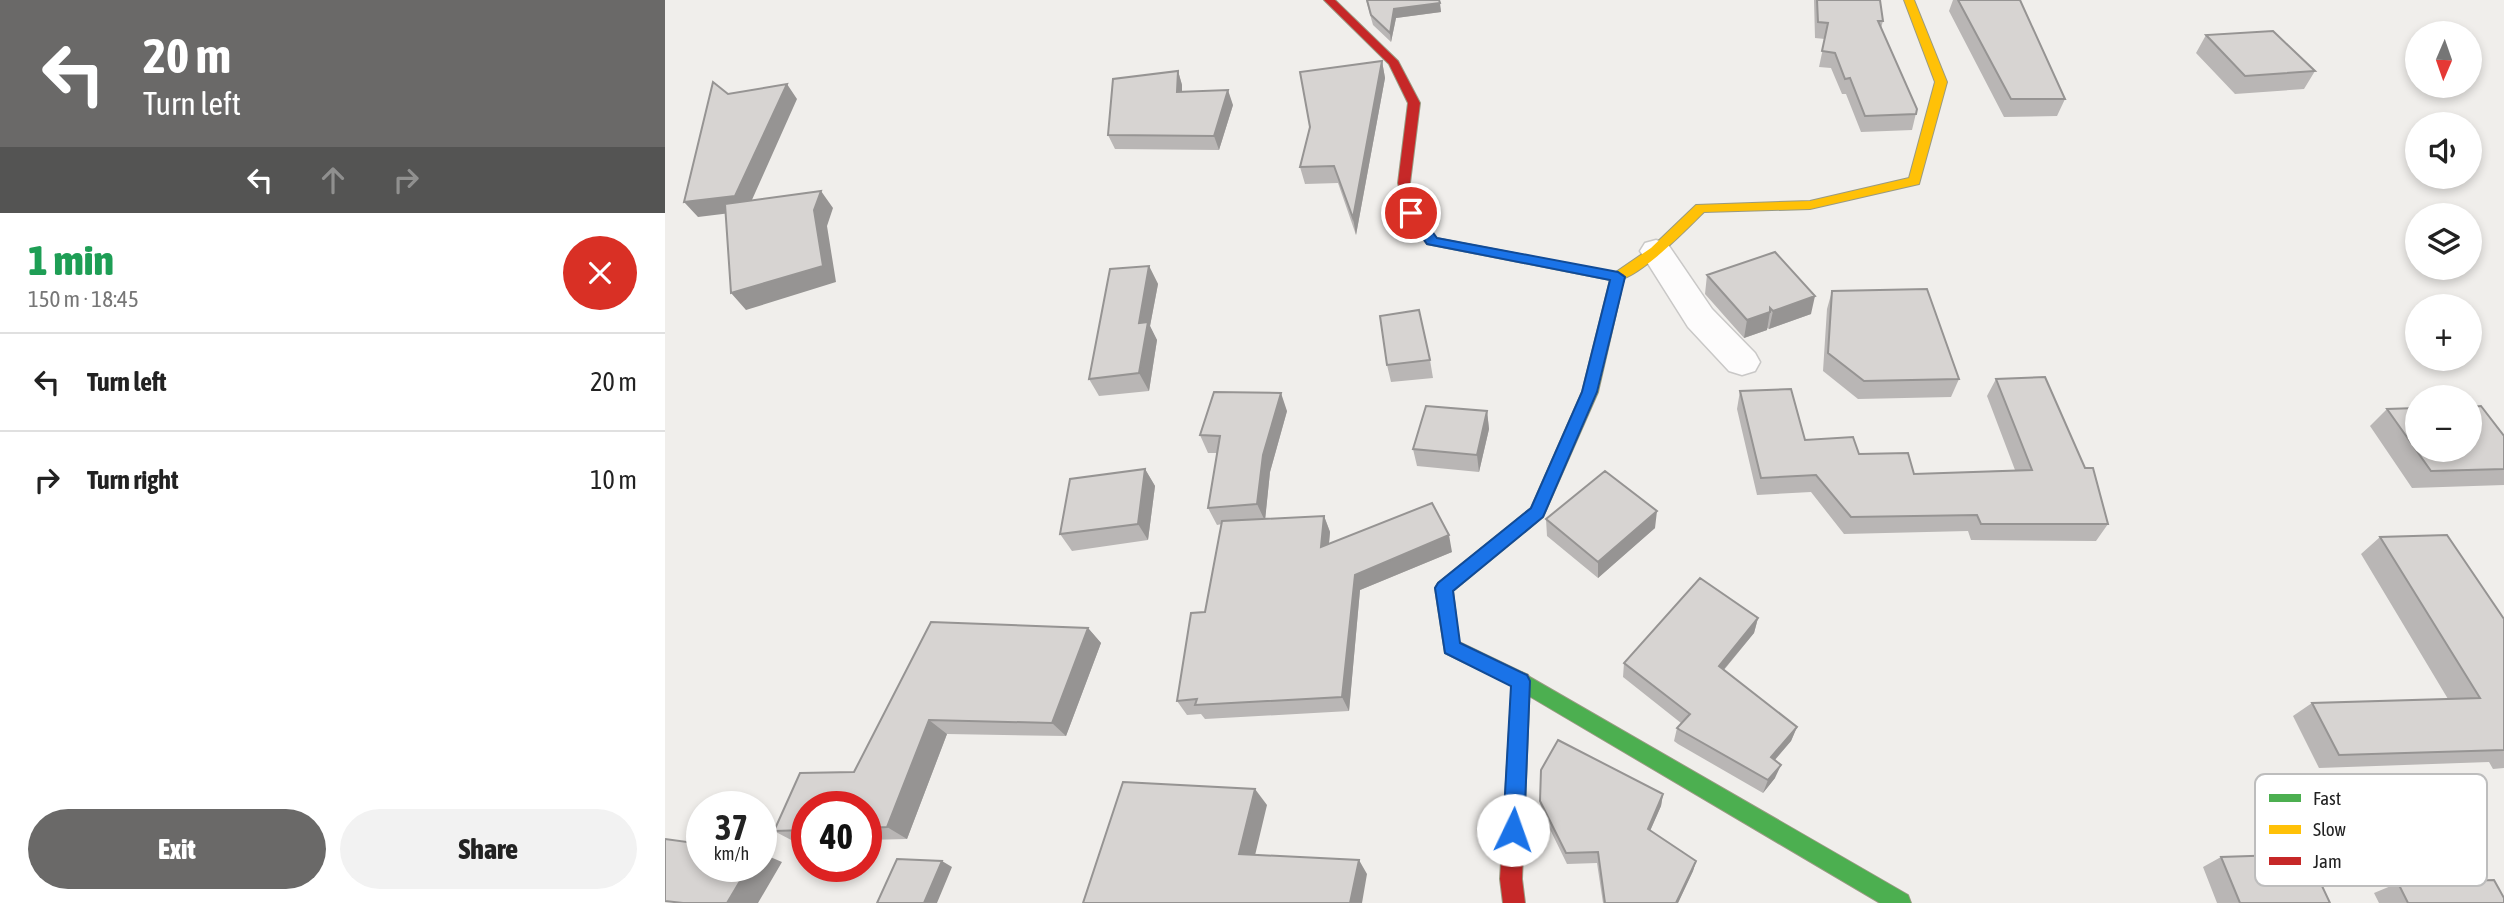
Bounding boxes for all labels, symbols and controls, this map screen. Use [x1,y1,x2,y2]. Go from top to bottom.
north arrow [2405,21,2481,98]
map controls [2405,21,2482,462]
text: 20 m [143,27,231,83]
icon: left [28,28,119,119]
text: Turn left [143,85,241,122]
button: sound [2405,112,2482,189]
icon: left [241,161,279,199]
icon: ahead [314,161,352,199]
icon: right [387,161,425,199]
pin [1381,183,1441,243]
icon: arrive [1392,194,1430,232]
button: layers [2405,203,2482,280]
text: 1 min [28,236,114,284]
button: close [563,236,637,310]
text: 150 m · 18:45 [28,286,139,312]
button: + [2405,294,2482,371]
icon: left [28,363,66,401]
text: Turn left [87,367,167,397]
text: 20 m [590,367,637,397]
button: − [2405,385,2482,462]
icon: right [28,461,66,499]
text: Turn right [87,465,178,495]
text: 10 m [590,465,637,495]
legend [2255,774,2487,886]
text: Fast [2313,787,2341,809]
speed limit sign: 40 [791,791,882,882]
position arrow [1476,793,1550,867]
text: 37 [715,807,748,847]
button: Exit [28,809,326,889]
button: Share [340,809,637,889]
text: Slow [2313,818,2347,840]
text: km/h [714,843,749,864]
text: Jam [2313,850,2342,872]

